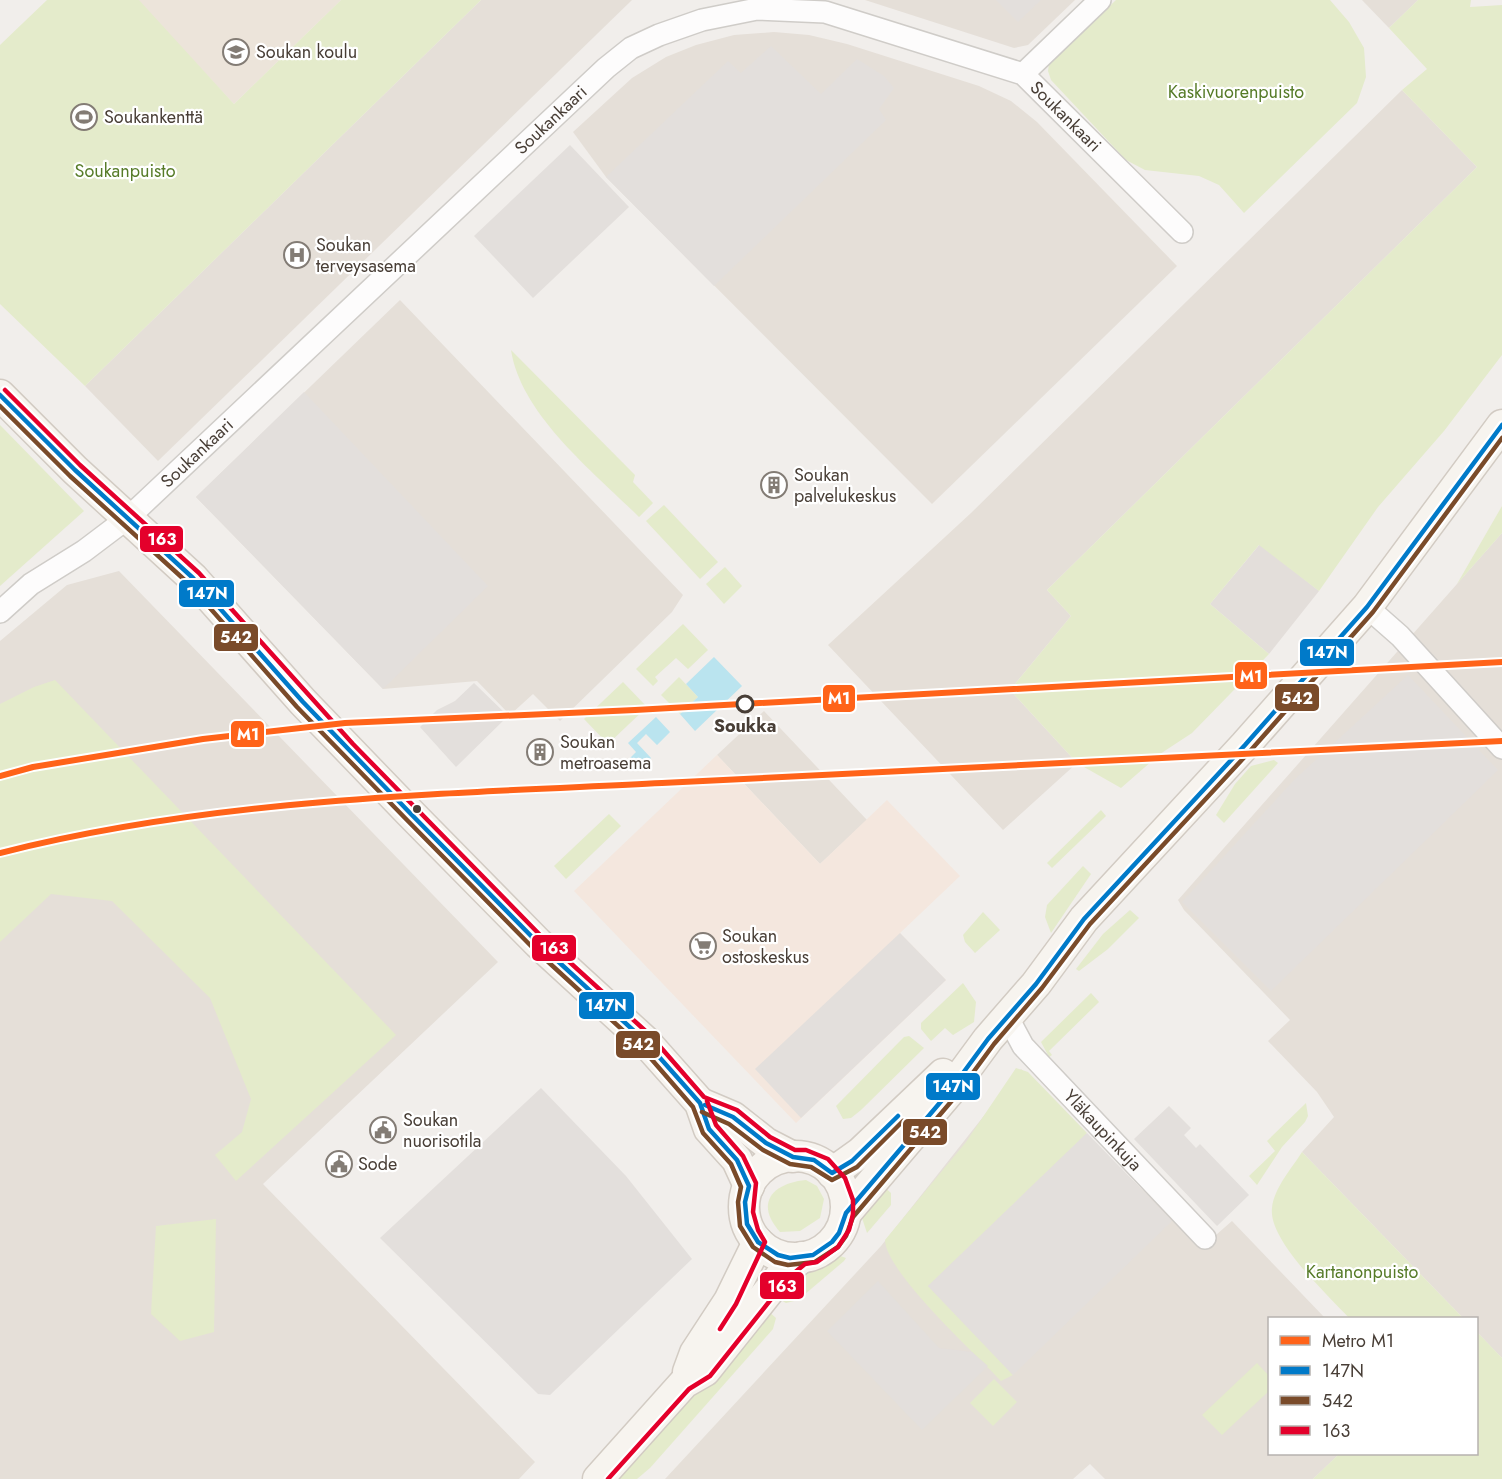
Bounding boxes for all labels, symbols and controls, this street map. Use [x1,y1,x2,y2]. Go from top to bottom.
school or university icon: Soukan koulu [221,37,251,67]
place label: Soukan koulu [256,39,357,65]
street label: Soukankaari [1024,75,1107,158]
street label: Soukankaari [509,79,593,161]
park label: Kaskivuorenpuisto [1168,79,1304,105]
sports icon: Soukankenttä [69,102,99,132]
place label: Soukankenttä [104,104,203,130]
park label: Soukanpuisto [75,158,176,184]
place label: Soukan terveysasema [316,232,416,279]
hospital icon: Soukan terveysasema [282,240,312,270]
street label: Soukankaari [155,412,239,494]
place label: Soukan palvelukeskus [794,462,896,509]
building icon: Soukan palvelukeskus [759,470,789,500]
line badge: 163 [139,525,184,553]
text: 163 [148,528,176,551]
line badge: 147N [178,579,235,608]
text: 147N [186,582,228,605]
line badge: 542 [213,623,259,652]
text: 542 [220,626,252,649]
line badge: 147N [1299,638,1355,667]
text: 147N [1306,641,1348,664]
line badge: M1 [1234,661,1268,690]
text: M1 [1240,665,1262,688]
line badge: 542 [1274,683,1320,712]
line badge: M1 [822,684,856,713]
text: M1 [828,687,850,710]
text: 542 [1281,687,1313,710]
marker: Soukka [736,695,754,713]
place label: Soukka [714,713,776,739]
line badge: M1 [230,720,265,748]
text: M1 [237,723,259,746]
place label: Soukan metroasema [560,729,651,776]
building icon: Soukan metroasema [525,737,555,767]
unlabelled marker [411,803,423,815]
place label: Soukan ostoskeskus [722,923,809,970]
supermarket icon: Soukan ostoskeskus [688,931,718,961]
line badge: 163 [531,934,577,962]
text: 163 [540,937,568,960]
line badge: 147N [578,991,635,1020]
text: 147N [585,994,627,1017]
line badge: 542 [615,1030,661,1059]
text: 542 [622,1033,654,1056]
line badge: 147N [925,1072,981,1101]
text: 147N [932,1075,974,1098]
street label: Yläkaupinkuja [1058,1084,1148,1177]
place label: Soukan nuorisotila [403,1107,481,1154]
public building icon: Soukan nuorisotila [368,1115,398,1145]
line badge: 542 [902,1118,948,1146]
text: 542 [909,1121,941,1144]
public building icon: Sode [324,1149,354,1179]
place label: Sode [358,1151,397,1177]
park label: Kartanonpuisto [1306,1259,1418,1285]
line badge: 163 [759,1271,805,1300]
text: 163 [768,1275,796,1298]
legend [1268,1317,1478,1455]
text: Metro M1 [1322,1328,1394,1354]
text: 147N [1322,1358,1364,1384]
text: 542 [1322,1388,1353,1414]
text: 163 [1322,1418,1350,1444]

